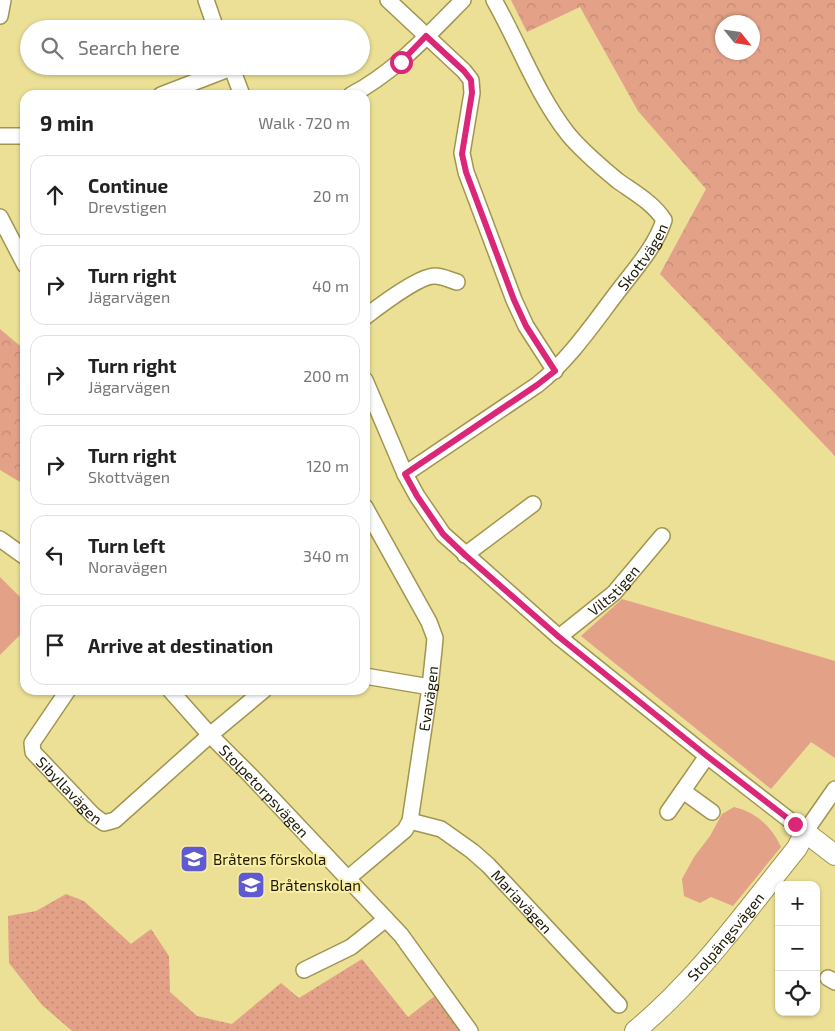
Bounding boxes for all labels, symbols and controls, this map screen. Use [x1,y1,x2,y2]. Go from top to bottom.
north arrow [715,15,760,60]
search box [20,20,370,75]
icon: search [38,34,66,62]
text: Search here [78,36,180,59]
route start [390,51,413,74]
text: 9 min [40,110,94,135]
text: Walk · 720 m [258,113,350,132]
text: Continue [88,174,168,197]
icon: ahead [41,181,69,209]
text: 20 m [313,186,349,205]
text: Drevstigen [88,197,167,216]
street label: Skottvägen [613,221,671,294]
text: Turn right [88,264,176,287]
icon: right [41,271,69,299]
text: 40 m [312,276,349,295]
text: Jägarvägen [88,287,170,306]
text: Turn right [88,354,176,377]
icon: right [41,361,69,389]
text: 200 m [303,366,349,385]
text: Jägarvägen [88,377,170,396]
text: Turn right [88,444,176,467]
icon: right [41,451,69,479]
text: 120 m [306,456,349,475]
text: Skottvägen [88,467,170,486]
text: Turn left [88,534,165,557]
icon: left [41,541,69,569]
text: 340 m [303,546,349,565]
text: Noravägen [88,557,168,576]
street label: Viltstigen [584,561,643,619]
icon: arrive [41,631,69,659]
text: Arrive at destination [88,634,273,657]
street label: Evavägen [415,665,441,732]
street label: Stolpetorpsvägen [216,741,313,841]
street label: Sibyllavägen [33,753,106,828]
route end [784,813,807,836]
school or university icon: Bråtens förskola [179,844,209,874]
place label: Bråtens förskola [213,850,326,868]
street label: Mariavägen [488,866,556,937]
school or university icon: Bråtenskolan [236,870,266,900]
place label: Bråtenskolan [270,876,361,894]
map controls [775,881,820,1016]
button: + [775,881,820,926]
street label: Stolpängsvägen [683,889,767,985]
button: − [775,926,820,971]
button: locate [775,971,820,1016]

